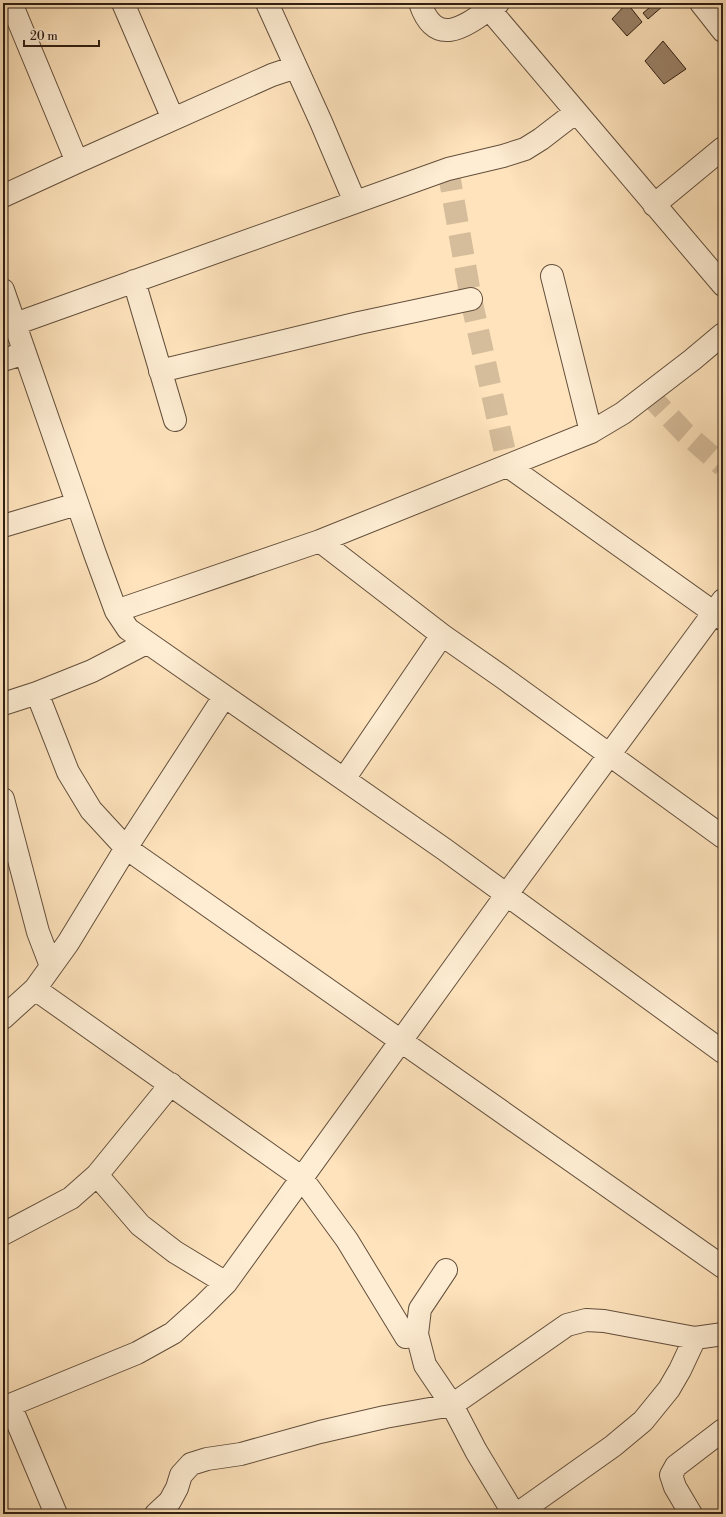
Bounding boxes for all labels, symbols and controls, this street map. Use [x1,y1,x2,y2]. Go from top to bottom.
scale bar [24,22,99,48]
text: 20 m [30,29,58,44]

